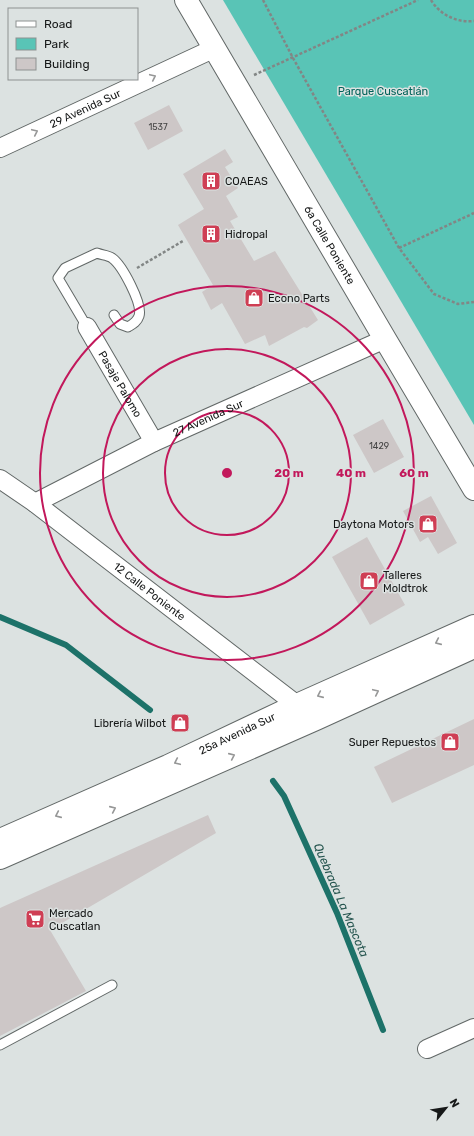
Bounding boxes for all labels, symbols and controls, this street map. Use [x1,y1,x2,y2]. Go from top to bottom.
legend [8,8,138,80]
text: Road [44,17,72,31]
text: Park [44,37,70,51]
text: Building [44,57,90,71]
one-way arrow [149,74,156,82]
park label: Parque Cuscatlán [338,85,428,98]
street label: 29 Avenida Sur [48,86,124,131]
house number: 1537 [148,122,168,132]
one-way arrow [31,129,39,137]
building icon: COAEAS [200,170,222,192]
place label: COAEAS [225,175,268,188]
street label: 6a Calle Poniente [301,204,357,287]
building icon: Hidropal [200,223,222,245]
place label: Hidropal [225,228,268,241]
shop icon: Econo Parts [243,287,265,309]
place label: Econo Parts [268,292,330,305]
street label: Pasaje Palomo [95,349,144,420]
street label: 27 Avenida Sur [171,397,246,440]
house number: 1429 [369,441,389,451]
centre of rings [220,466,234,480]
text: 20 m [274,466,304,480]
text: 40 m [336,466,366,480]
text: 60 m [399,466,429,480]
shop icon: Daytona Motors [417,513,439,535]
place label: Daytona Motors [333,518,414,531]
street label: 12 Calle Poniente [111,560,188,624]
place label: Talleres Moldtrok [383,569,428,595]
shop icon: Talleres Moldtrok [358,570,380,592]
one-way arrow [435,637,443,645]
one-way arrow [372,689,379,697]
one-way arrow [317,690,324,698]
street label: 25a Avenida Sur [197,710,278,757]
shop icon: Librería Wilbot [169,712,191,734]
place label: Librería Wilbot [94,717,167,730]
shop icon: Super Repuestos [439,731,461,753]
place label: Super Repuestos [349,736,436,749]
one-way arrow [228,753,235,761]
one-way arrow [174,757,181,765]
one-way arrow [109,805,116,813]
one-way arrow [55,810,62,818]
water label: Quebrada La Mascota [311,841,371,959]
place label: Mercado Cuscatlan [49,907,100,933]
supermarket icon: Mercado Cuscatlan [24,908,46,930]
north arrow [426,1088,466,1128]
text: N [447,1097,462,1110]

